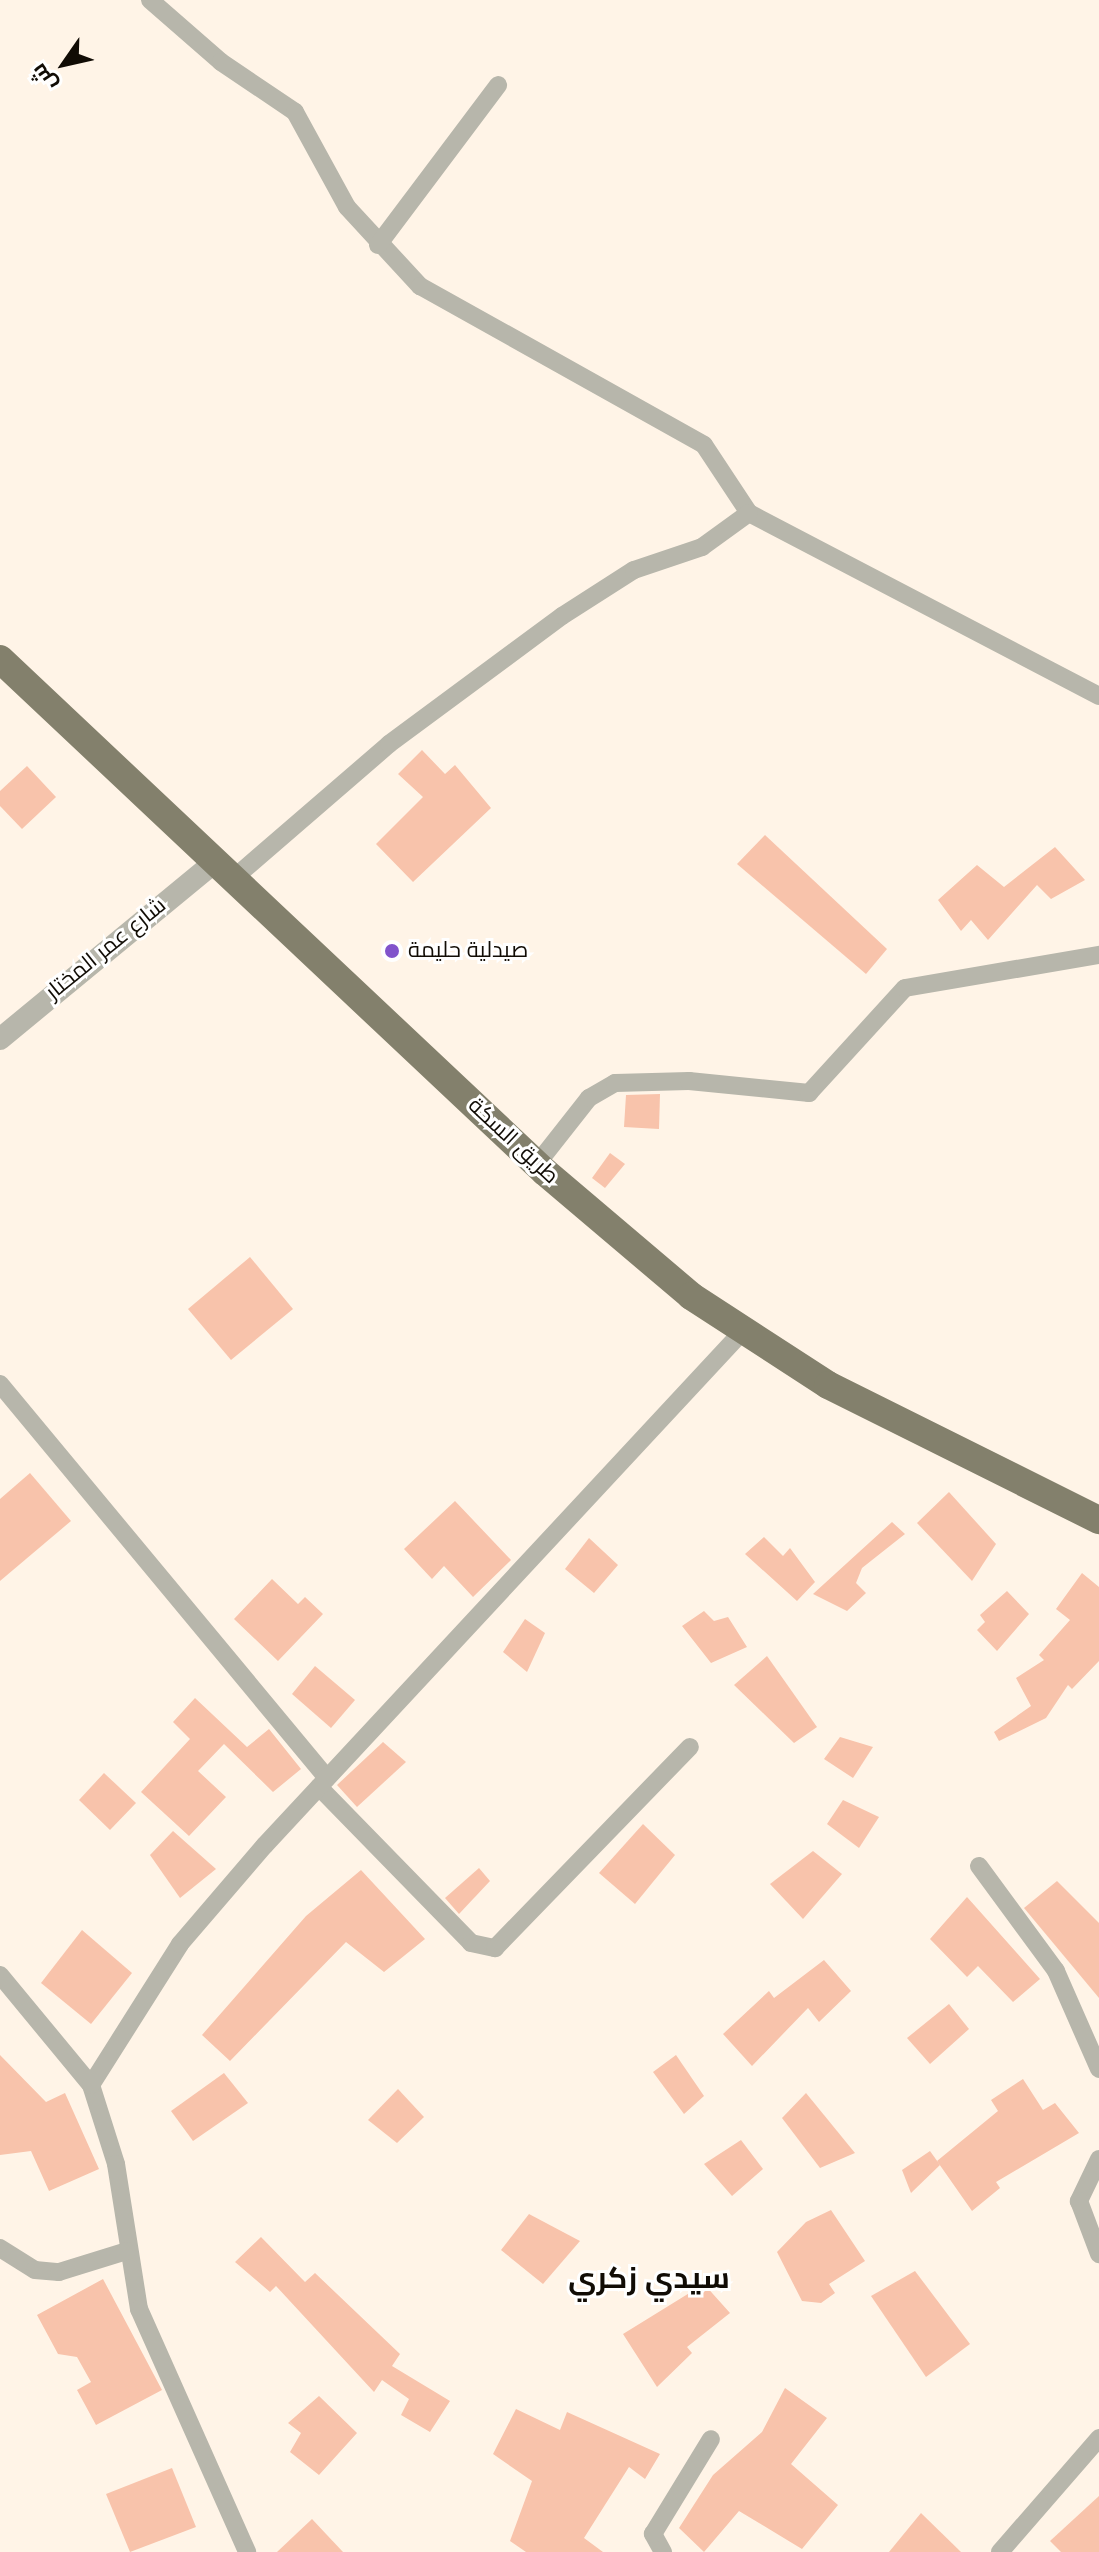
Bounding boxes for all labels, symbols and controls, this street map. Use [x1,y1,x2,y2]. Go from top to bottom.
north arrow [24,24,104,104]
text: ش [25,58,63,96]
street label: شارع عمر المختار [40,892,172,1006]
place label: صيدلية حليمة [408,938,528,964]
marker: صيدلية حليمة [383,942,401,960]
street label: طريق السكة [462,1092,564,1190]
district label: سيدي زكري [568,2261,730,2297]

